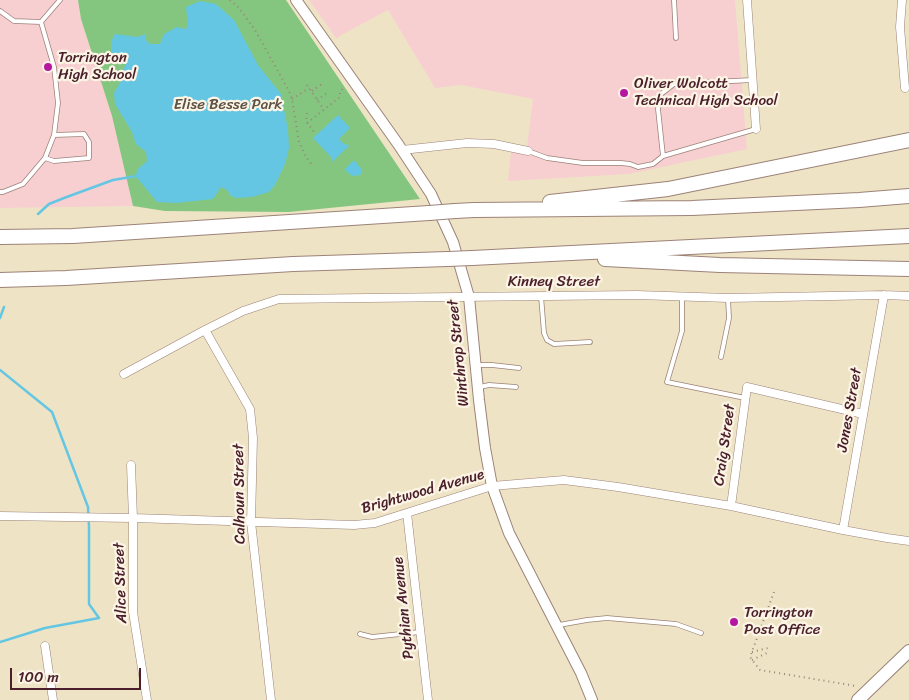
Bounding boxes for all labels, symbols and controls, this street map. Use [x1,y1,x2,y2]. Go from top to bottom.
place label: Torrington High School [58,49,136,84]
marker: Torrington High School [42,61,54,73]
place label: Oliver Wolcott Technical High School [634,75,778,110]
marker: Oliver Wolcott Technical High School [618,87,630,99]
park label: Elise Besse Park [174,96,282,114]
street label: Kinney Street [508,273,600,291]
street label: Winthrop Street [444,299,474,407]
street label: Jones Street [834,367,866,453]
street label: Craig Street [710,403,740,487]
street label: Calhoun Street [230,444,250,544]
street label: Brightwood Avenue [360,466,486,518]
street label: Alice Street [111,542,131,624]
street label: Pythian Avenue [390,556,418,660]
place label: Torrington Post Office [744,604,820,639]
marker: Torrington Post Office [728,616,740,628]
scale bar [12,658,144,690]
text: 100 m [18,664,59,690]

